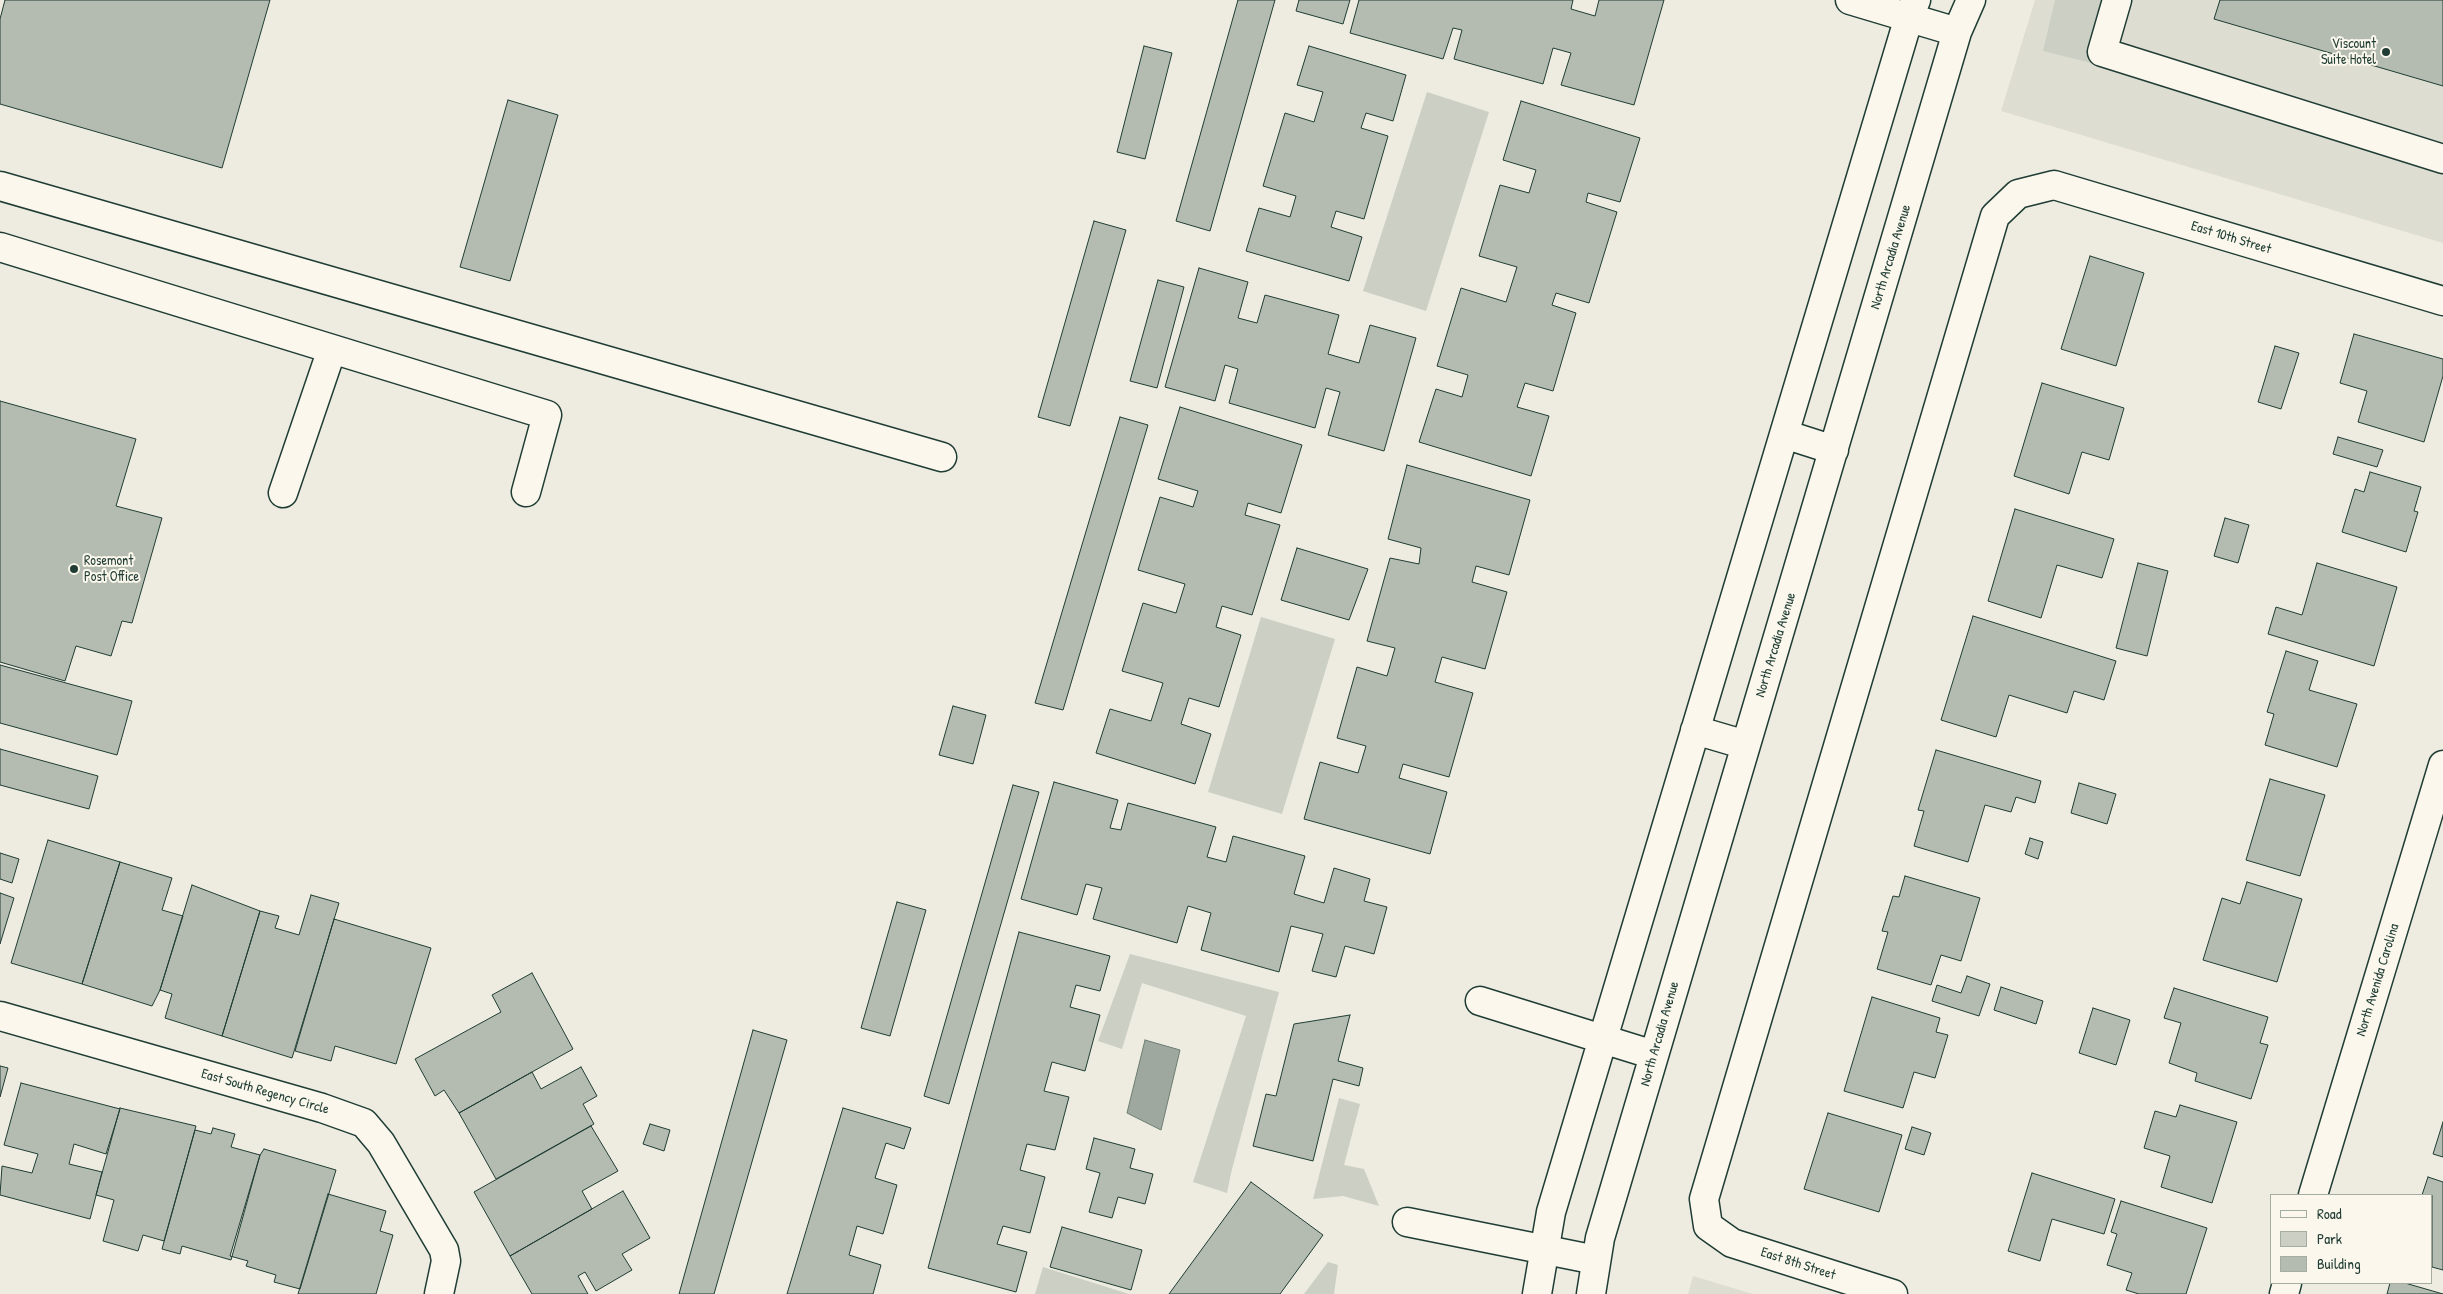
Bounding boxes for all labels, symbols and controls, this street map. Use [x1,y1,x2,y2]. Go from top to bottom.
place label: Viscount Suite Hotel [2321,36,2376,68]
marker: Viscount Suite Hotel [2380,46,2392,58]
street label: North Arcadia Avenue [1867,203,1915,311]
street label: East 10th Street [2189,218,2273,258]
place label: Rosemont Post Office [84,553,139,586]
marker: Rosemont Post Office [68,563,80,575]
street label: North Arcadia Avenue [1752,591,1800,699]
street label: North Avenida Carolina [2353,922,2403,1038]
street label: North Arcadia Avenue [1637,980,1683,1088]
street label: East South Regency Circle [199,1066,331,1118]
legend [2270,1194,2433,1284]
text: Road [2317,1203,2342,1224]
text: Park [2317,1228,2342,1249]
street label: East 8th Street [1758,1244,1838,1284]
text: Building [2317,1253,2361,1274]

